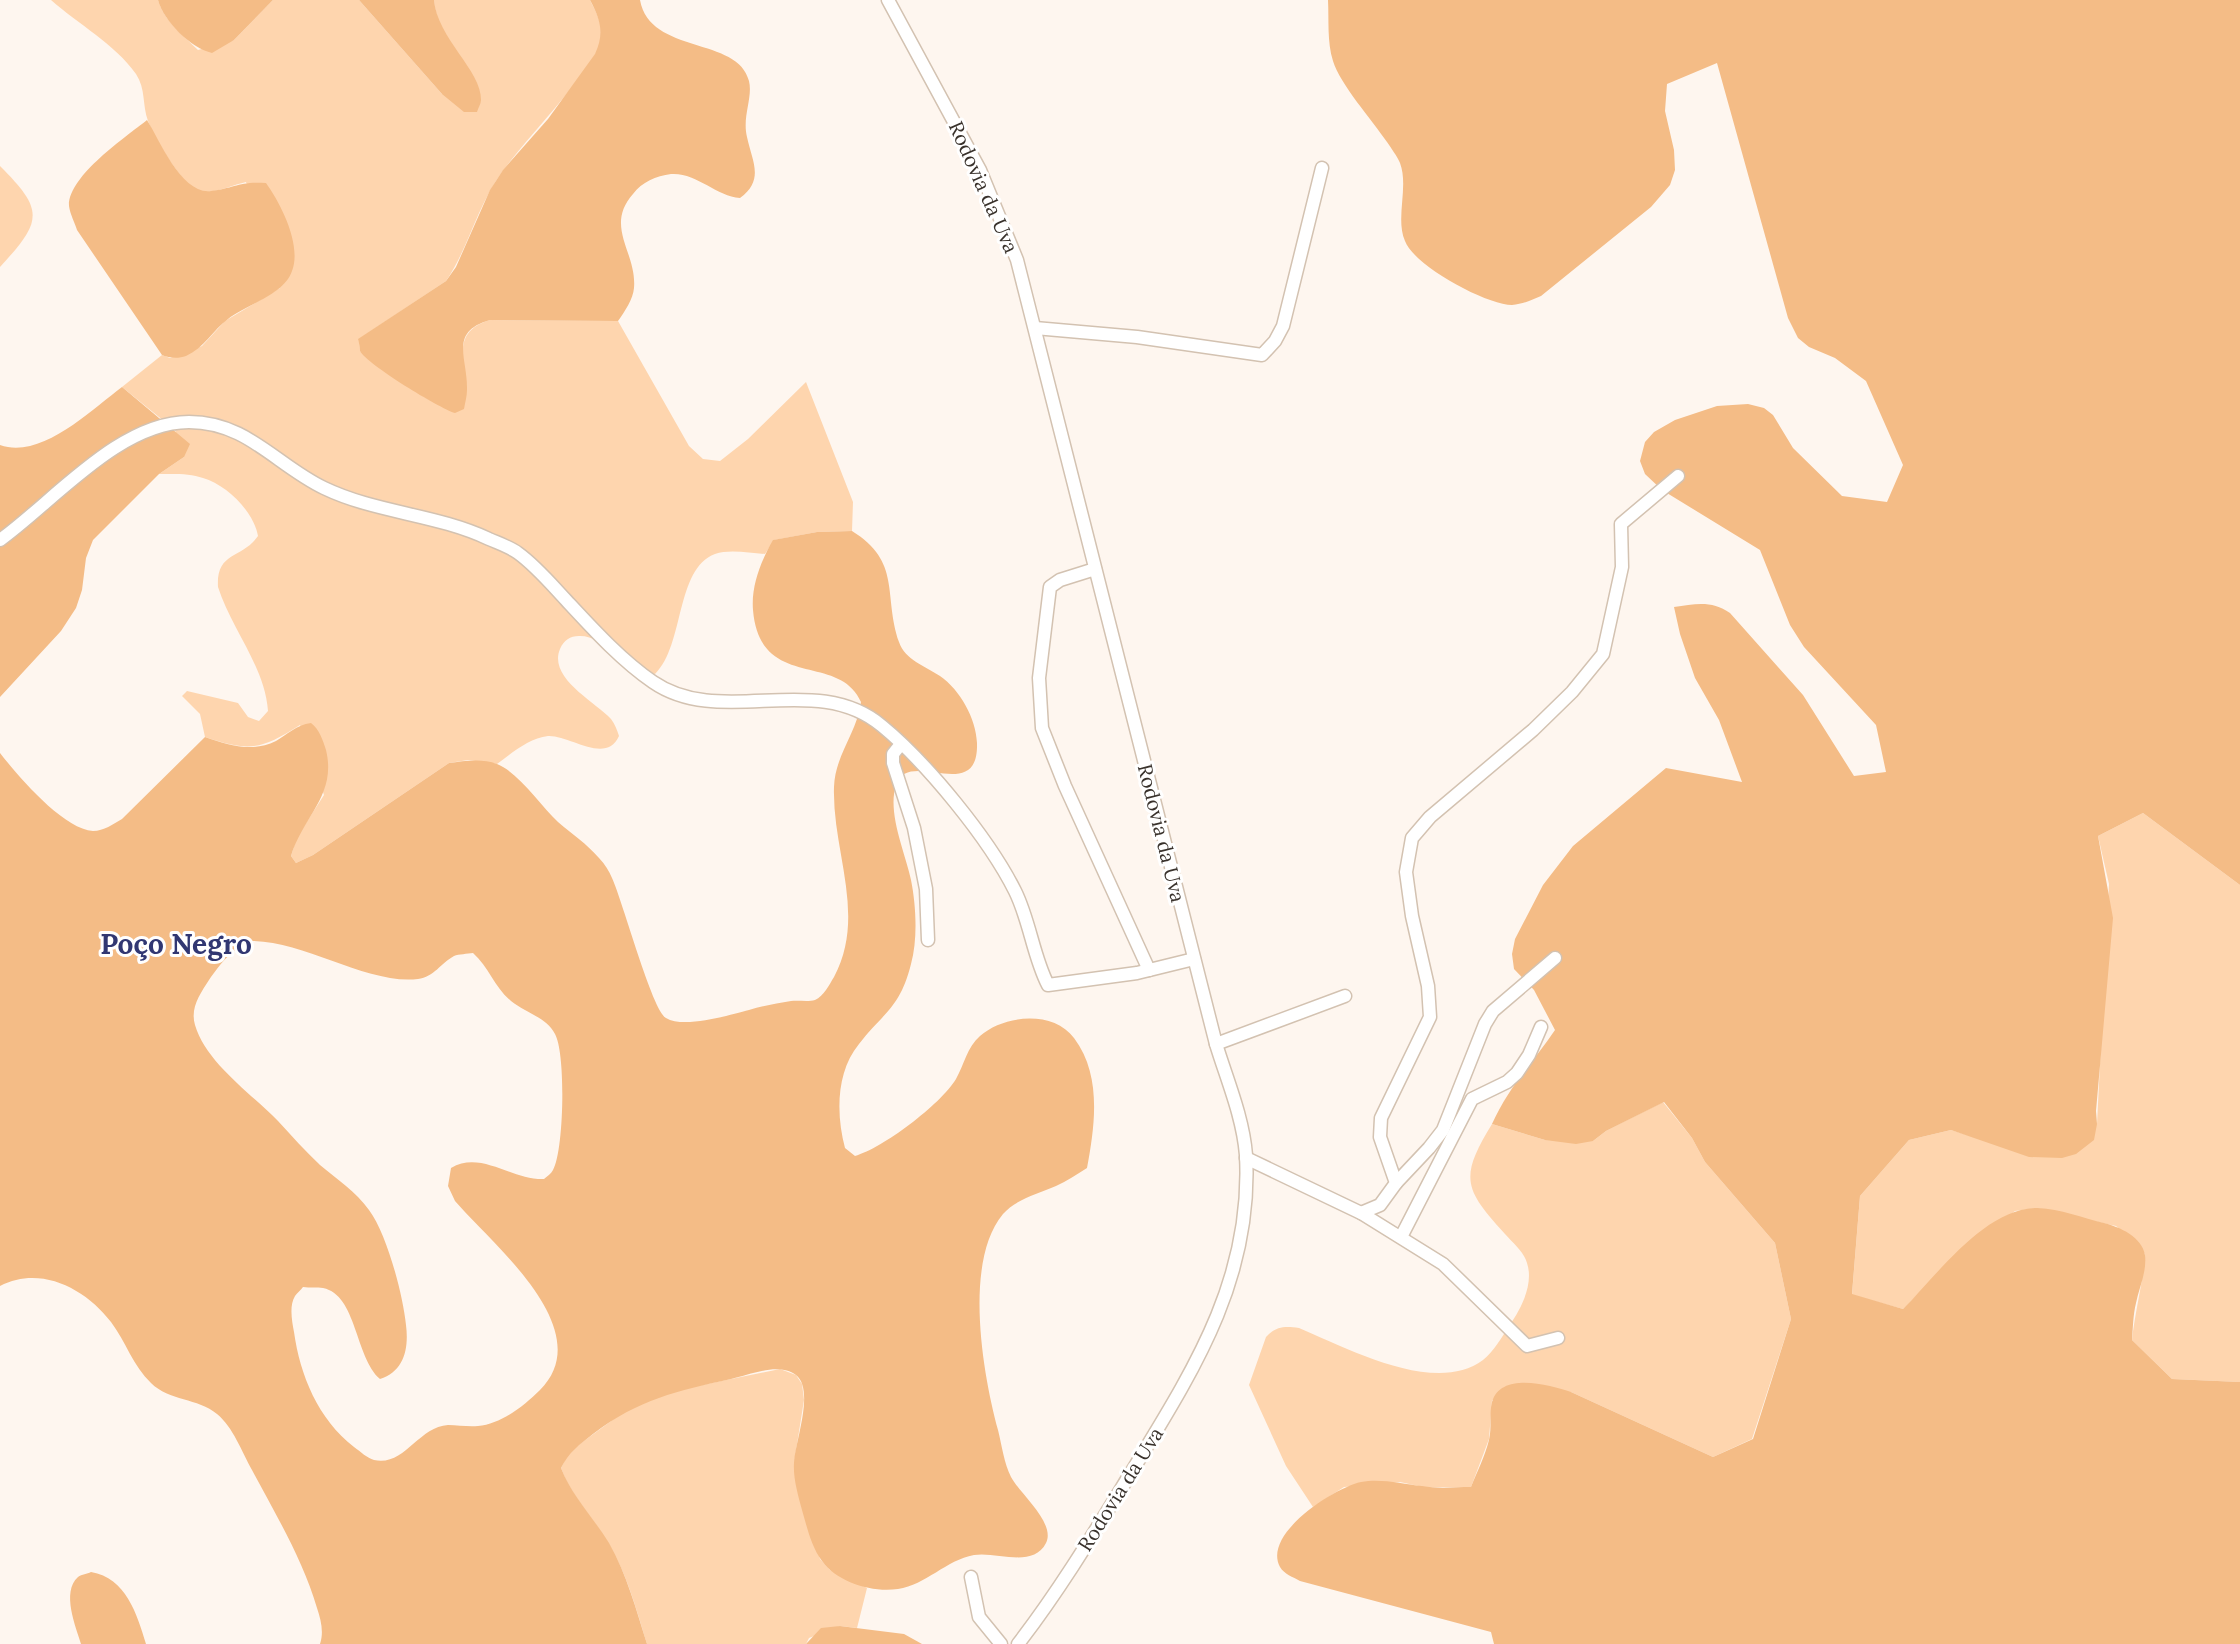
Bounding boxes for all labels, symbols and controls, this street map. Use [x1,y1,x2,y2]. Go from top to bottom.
street label: Rodovia da Uva [944,117,1024,257]
street label: Rodovia da Uva [1133,761,1191,905]
district label: Poço Negro [100,926,252,962]
street label: Rodovia da Uva [1072,1422,1168,1556]

